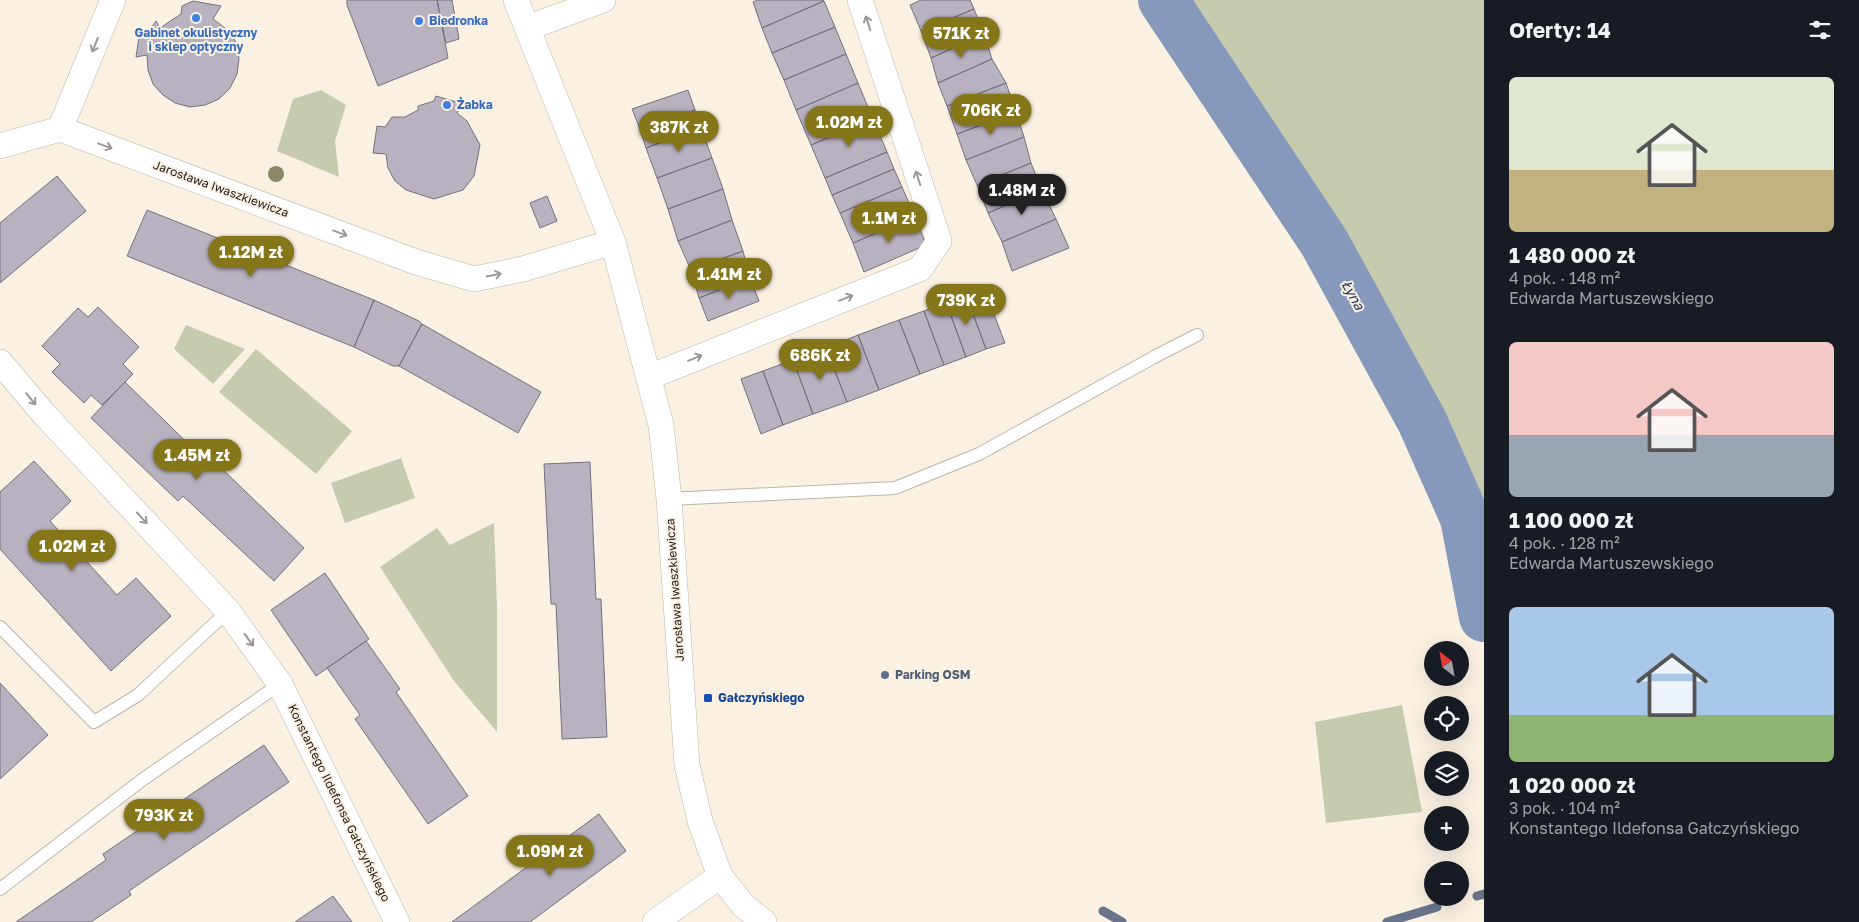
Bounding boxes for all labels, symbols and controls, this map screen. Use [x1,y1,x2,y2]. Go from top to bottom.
marker: Gabinet okulistyczny i sklep optyczny [190,12,202,24]
place label: Biedronka [429,13,488,28]
marker: Biedronka [413,15,425,27]
one-way arrow [863,16,872,31]
icon: filters [1806,16,1834,44]
pin: 571K zł [915,17,1007,59]
text: Oferty: 14 [1509,17,1611,43]
text: 571K zł [933,23,989,43]
place label: Gabinet okulistyczny i sklep optyczny [135,25,258,54]
one-way arrow [89,37,99,52]
pin: 706K zł [945,94,1037,136]
place label: Żabka [457,97,493,112]
marker: Żabka [441,99,453,111]
text: 706K zł [961,100,1021,120]
pin: 1.02M zł [797,106,901,148]
pin: 387K zł [633,110,725,153]
icon: home [1627,110,1717,200]
text: 1.02M zł [816,112,882,132]
text: 387K zł [650,117,708,137]
one-way arrow [97,142,113,151]
street label: Jarosława Iwaszkiewicza [151,157,291,220]
one-way arrow [913,170,922,186]
pin: 1.48M zł [970,174,1074,216]
text: 1.48M zł [989,180,1055,200]
pin: 1.1M zł [843,202,935,244]
text: 1.1M zł [862,208,916,228]
one-way arrow [331,229,347,238]
pin: 1.12M zł [199,236,303,278]
text: 1.12M zł [219,242,283,262]
text: 1 480 000 zł [1509,242,1635,268]
pin: 1.41M zł [677,258,781,300]
text: 1.41M zł [697,264,761,284]
text: 4 pok. · 148 m² [1509,268,1620,288]
one-way arrow [486,270,502,279]
water label: Łyna [1338,277,1369,314]
pin: 739K zł [920,284,1012,326]
text: Edwarda Martuszewskiego [1509,288,1714,308]
text: 739K zł [937,290,995,310]
one-way arrow [838,293,853,303]
pin: 686K zł [774,338,866,381]
text: 686K zł [790,345,850,365]
one-way arrow [687,353,702,363]
icon: home [1627,375,1717,465]
one-way arrow [26,392,37,405]
pin: 1.45M zł [145,438,249,481]
text: 1.45M zł [164,445,230,465]
text: 1 100 000 zł [1509,507,1633,533]
one-way arrow [136,512,148,525]
street label: Jarosława Iwaszkiewicza [662,518,687,662]
pin: 1.02M zł [20,530,124,572]
text: 4 pok. · 128 m² [1509,533,1620,553]
text: 1.02M zł [39,536,105,556]
text: Edwarda Martuszewskiego [1509,553,1714,573]
one-way arrow [244,633,254,647]
icon: home [1627,640,1717,730]
north arrow [1424,641,1469,686]
map controls [1424,641,1469,906]
place label: Parking OSM [895,667,970,682]
marker: Parking OSM [879,669,891,681]
place label: Gałczyńskiego [718,690,804,705]
marker: Gałczyńskiego [702,692,714,704]
button: locate [1424,696,1469,741]
street label: Konstantego Ildefonsa Gałczyńskiego [285,702,394,904]
button: layers [1424,751,1469,796]
text: 1 020 000 zł [1509,772,1635,798]
pin: 793K zł [118,798,210,841]
text: 3 pok. · 104 m² [1509,798,1620,818]
text: 793K zł [135,805,193,825]
button: + [1424,806,1469,851]
text: Konstantego Ildefonsa Gałczyńskiego [1509,818,1799,838]
pin: 1.09M zł [498,834,602,877]
text: 1.09M zł [517,841,583,861]
button: − [1424,861,1469,906]

